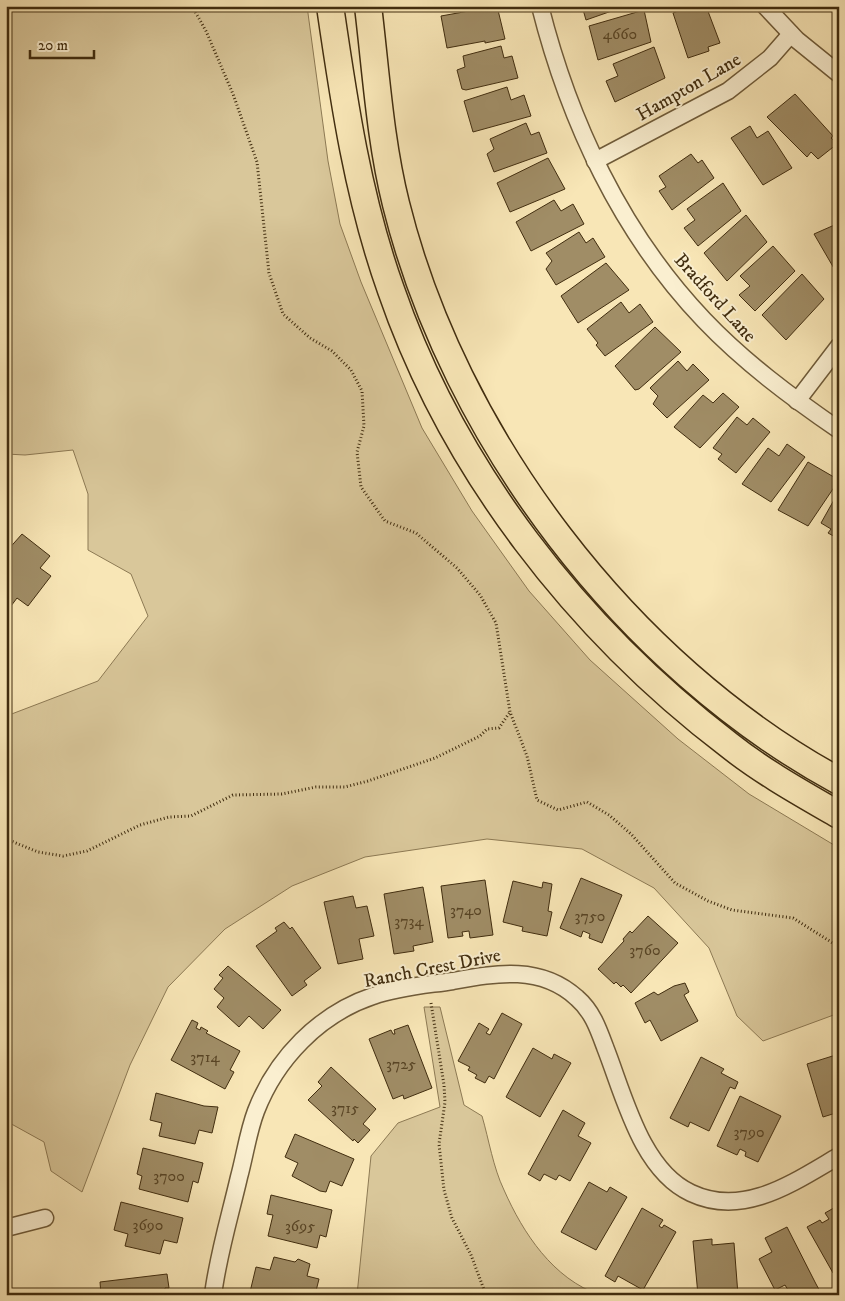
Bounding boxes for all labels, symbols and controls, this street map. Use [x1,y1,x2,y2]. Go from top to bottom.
house number: 4660 [603,24,637,44]
scale bar [30,28,94,60]
text: 20 m [38,36,68,55]
street label: Hampton Lane [632,48,745,126]
street label: Bradford Lane [669,249,761,347]
house number: 3740 [450,900,482,920]
house number: 3750 [575,906,605,926]
house number: 3734 [394,911,425,931]
house number: 3760 [629,940,661,960]
street label: Ranch Crest Drive [362,944,503,993]
house number: 3714 [190,1047,221,1067]
house number: 3725 [386,1054,416,1074]
house number: 3715 [331,1098,359,1118]
house number: 3790 [734,1122,765,1142]
house number: 3700 [153,1166,185,1186]
house number: 3690 [133,1215,163,1235]
house number: 3695 [285,1216,315,1236]

